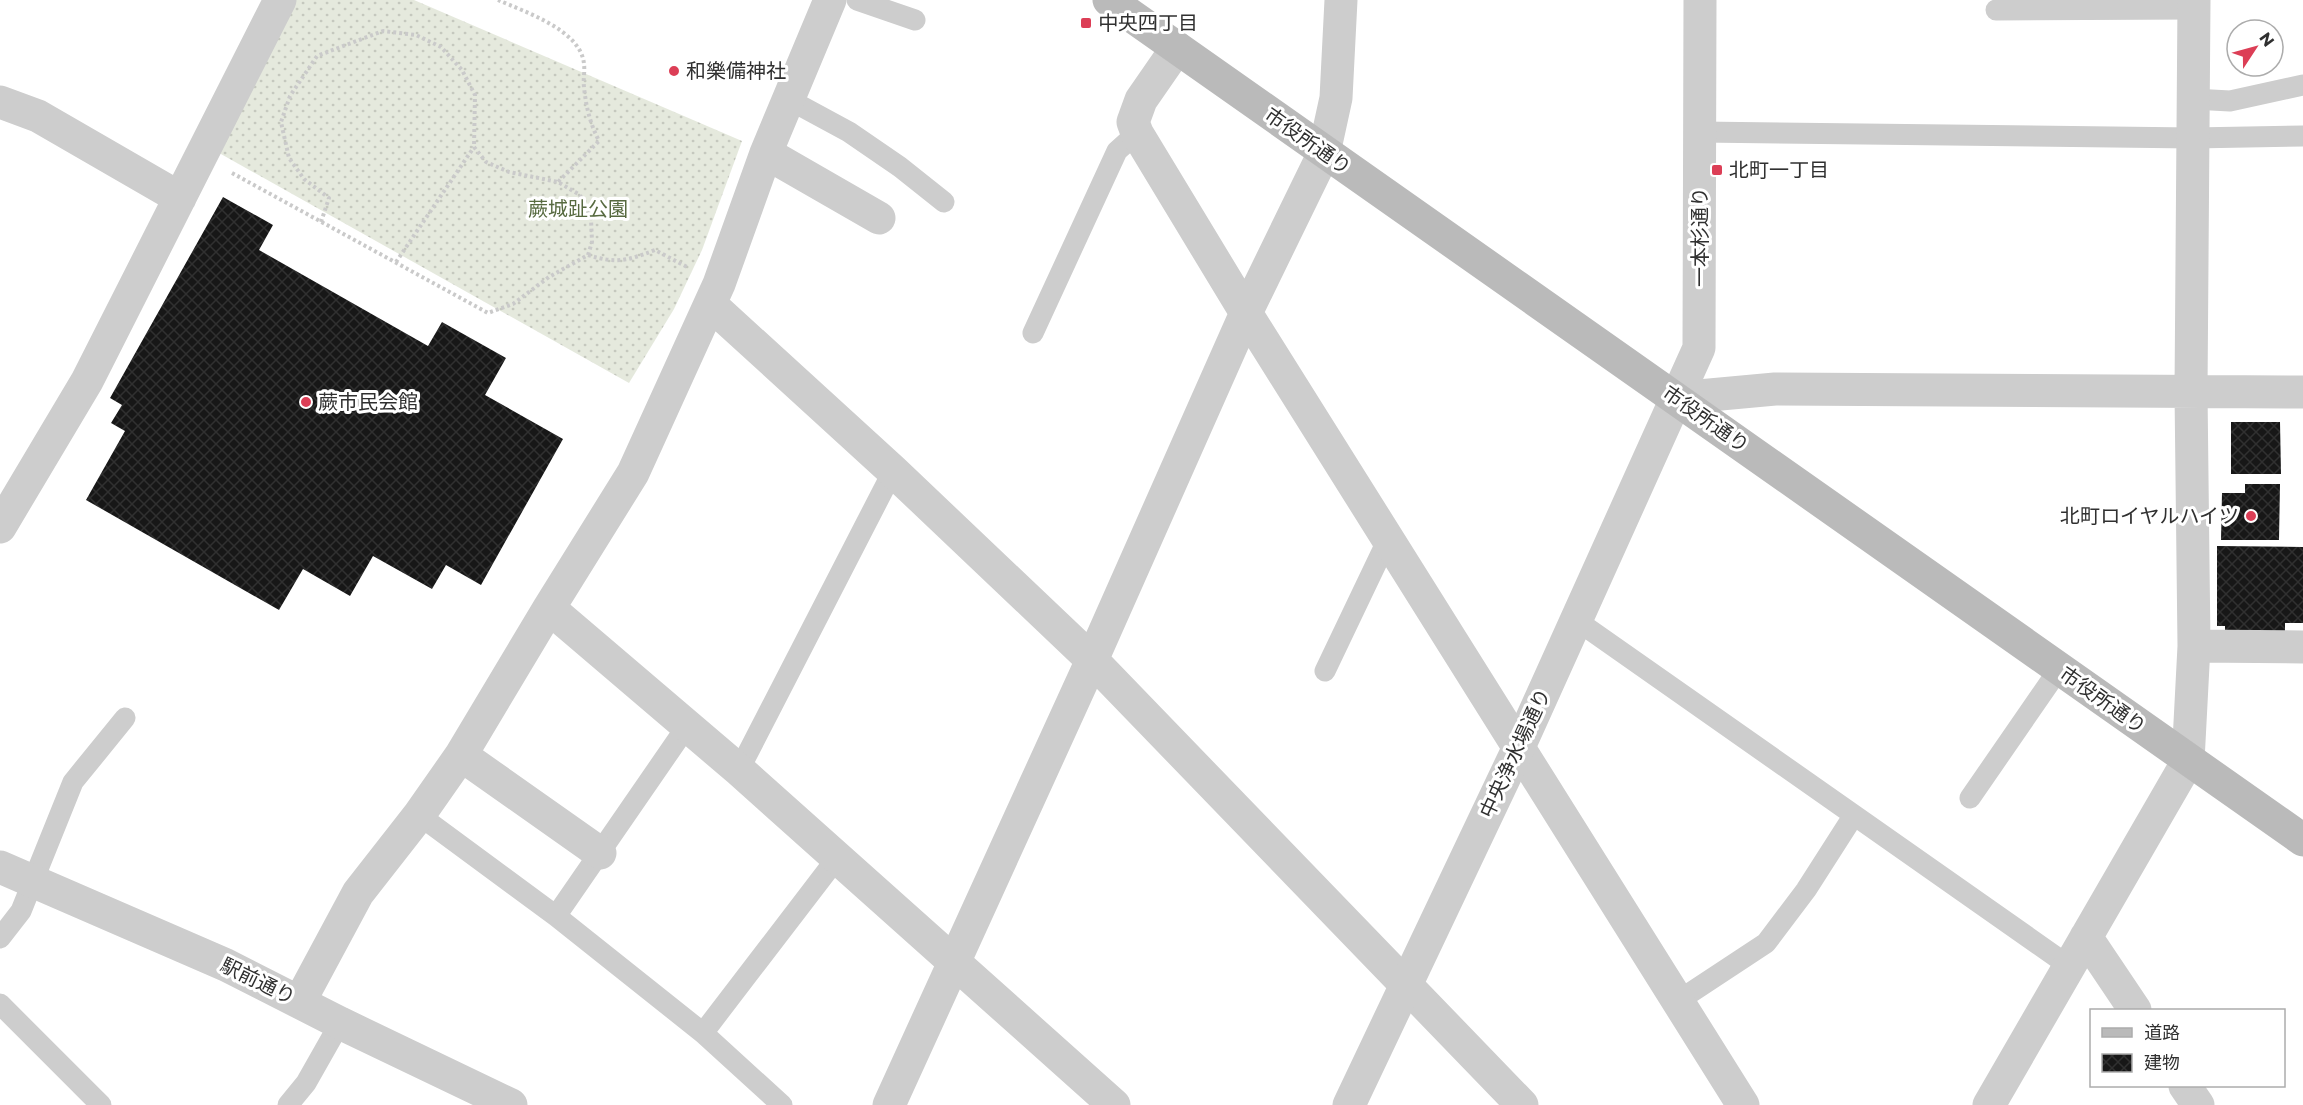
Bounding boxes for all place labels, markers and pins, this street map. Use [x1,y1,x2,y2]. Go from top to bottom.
place label: 中央四丁目 [1098,11,1198,35]
marker: 中央四丁目 [1079,16,1093,30]
place label: 和樂備神社 [686,59,786,83]
marker: 和樂備神社 [667,64,681,78]
place label: 北町一丁目 [1729,158,1829,182]
marker: 北町一丁目 [1710,163,1724,177]
place label: 蕨市民会館 [318,390,418,414]
marker: 蕨市民会館 [299,395,313,409]
place label: 北町ロイヤルハイツ [2060,504,2239,528]
marker: 北町ロイヤルハイツ [2244,509,2258,523]

